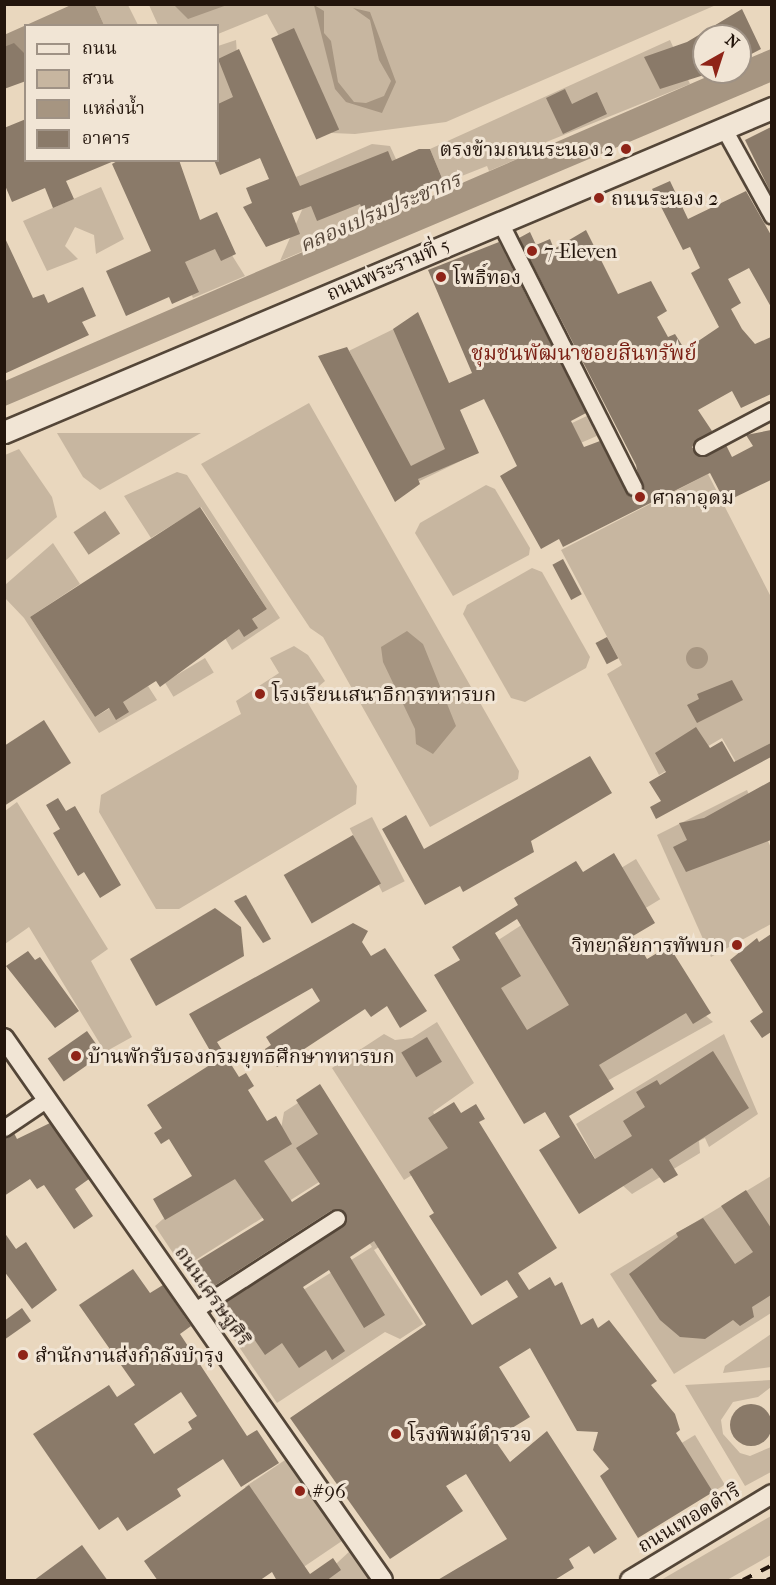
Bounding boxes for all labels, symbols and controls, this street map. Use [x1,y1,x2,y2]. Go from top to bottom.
legend [24,24,219,162]
north arrow [692,24,752,84]
text: N [722,30,743,52]
text: ถนน [82,38,117,59]
text: สวน [82,68,114,89]
text: แหล่งน้ำ [82,98,145,119]
text: อาคาร [82,128,131,149]
place label: ตรงข้ามถนนระนอง 2 [439,137,614,161]
marker: ตรงข้ามถนนระนอง 2 [619,142,633,156]
water label: คลองเปรมประชากร [296,167,464,257]
place label: ถนนระนอง 2 [611,186,719,210]
marker: ถนนระนอง 2 [592,191,606,205]
street label: ถนนพระรามที่ 5 [323,232,453,306]
place label: 7-Eleven [544,239,617,263]
marker: 7-Eleven [525,244,539,258]
place label: โพธิ์ทอง [453,265,521,289]
marker: โพธิ์ทอง [434,270,448,284]
district label: ชุมชนพัฒนาซอยสินทรัพย์ [471,340,697,366]
place label: ศาลาอุดม [652,485,734,509]
marker: ศาลาอุดม [633,490,647,504]
place label: โรงเรียนเสนาธิการทหารบก [272,682,496,706]
marker: โรงเรียนเสนาธิการทหารบก [253,687,267,701]
place label: วิทยาลัยการทัพบก [572,933,725,957]
marker: วิทยาลัยการทัพบก [730,938,744,952]
place label: บ้านพักรับรองกรมยุทธศึกษาทหารบก [88,1044,395,1068]
marker: บ้านพักรับรองกรมยุทธศึกษาทหารบก [69,1049,83,1063]
street label: ถนนเศรษฐศิริ [170,1241,256,1351]
place label: สํานักงานส่งกําลังบํารุง [35,1343,224,1367]
marker: สํานักงานส่งกําลังบํารุง [16,1348,30,1362]
place label: โรงพิพม์ตำรวจ [408,1422,532,1446]
marker: โรงพิพม์ตำรวจ [389,1427,403,1441]
street label: ถนนเทอดดำริ [633,1478,745,1558]
place label: #96 [312,1479,346,1503]
marker: #96 [293,1484,307,1498]

